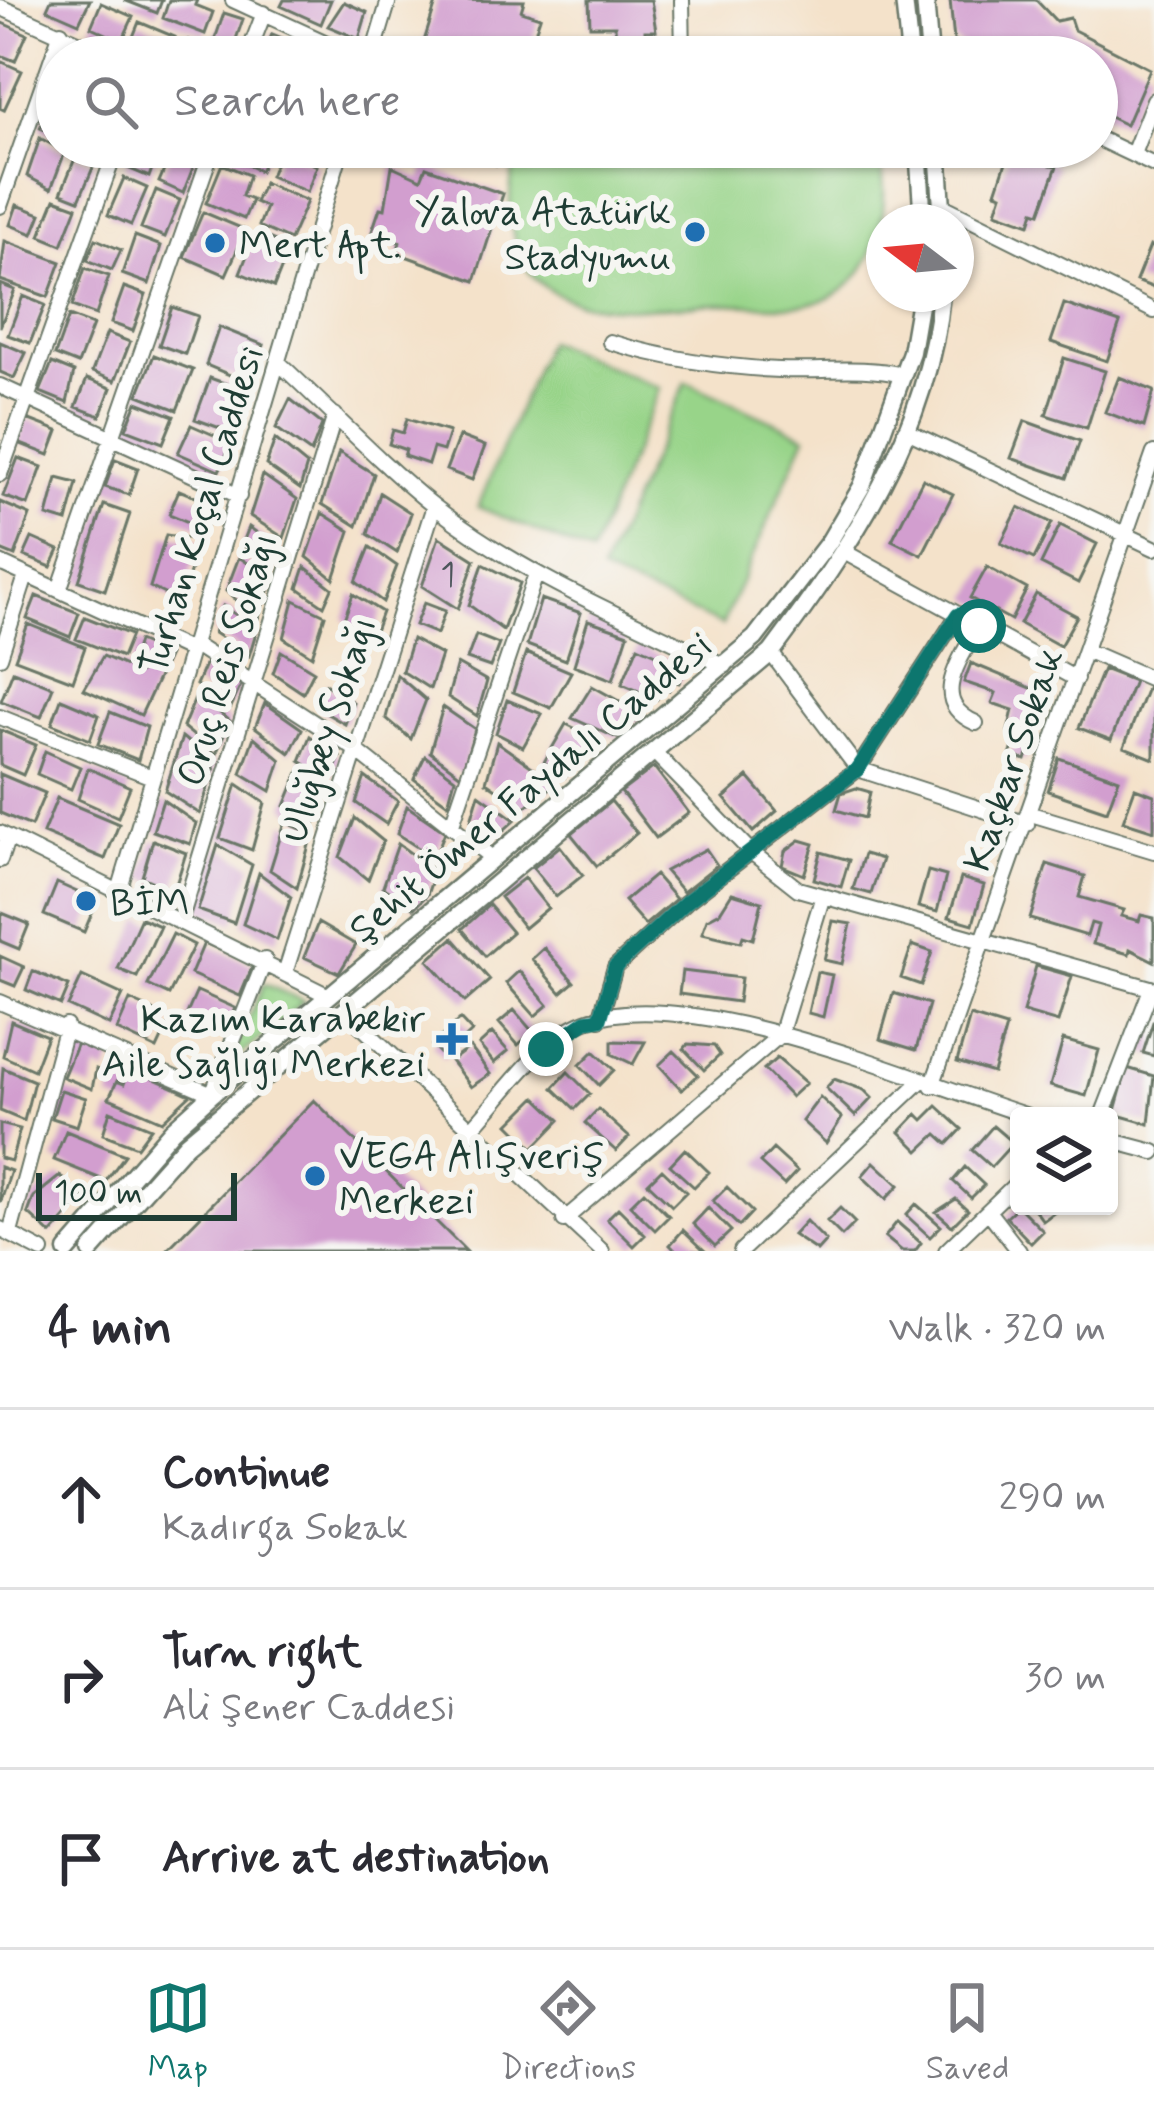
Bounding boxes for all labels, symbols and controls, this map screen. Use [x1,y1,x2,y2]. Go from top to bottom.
search box [36,36,1118,168]
icon: search [78,69,144,135]
text: Search here [174,73,401,132]
place label: Yalova Atatürk Stadyumu [415,188,671,284]
north arrow [866,204,974,312]
marker: Yalova Atatürk Stadyumu [682,219,708,245]
place label: Mert Apt. [239,221,401,275]
marker: Mert Apt. [202,230,228,256]
street label: Turhan Koçal Caddesi [129,340,278,682]
street label: Oruç Reis Sokağı [167,527,292,793]
house number: 1 [441,554,455,598]
route start [952,599,1006,653]
street label: Uluğbey Sokağı [270,611,391,850]
street label: Şehit Ömer Faydalı Caddesi [339,622,723,956]
street label: Kaçkar Sokak [953,642,1077,879]
place label: BİM [110,879,189,930]
marker: BİM [73,888,99,914]
place label: Kazım Karabekir Aile Sağlığı Merkezi [102,995,426,1091]
route end [519,1022,573,1076]
marker: Kazım Karabekir Aile Sağlığı Merkezi [436,1023,468,1055]
map controls [1010,1107,1118,1215]
button: layers [1010,1107,1118,1215]
place label: VEGA Alışveriş Merkezi [339,1132,605,1228]
marker: VEGA Alışveriş Merkezi [302,1163,328,1189]
scale bar [36,1167,237,1220]
text: 100 m [54,1172,143,1216]
text: 4 min [48,1296,172,1362]
text: Walk · 320 m [888,1304,1106,1355]
text: Continue [162,1444,330,1503]
icon: ahead [48,1466,114,1532]
text: 290 m [999,1473,1106,1524]
text: Kadırga Sokak [162,1503,408,1554]
text: Turn right [162,1624,362,1683]
icon: right [48,1646,114,1712]
text: 30 m [1024,1653,1106,1704]
text: Ali Şener Caddesi [162,1683,455,1734]
icon: arrive [48,1826,114,1892]
text: Arrive at destination [162,1829,550,1888]
tab: Map [145,1975,211,2091]
tab: Directions [500,1975,636,2091]
tab: Saved [926,1975,1009,2091]

